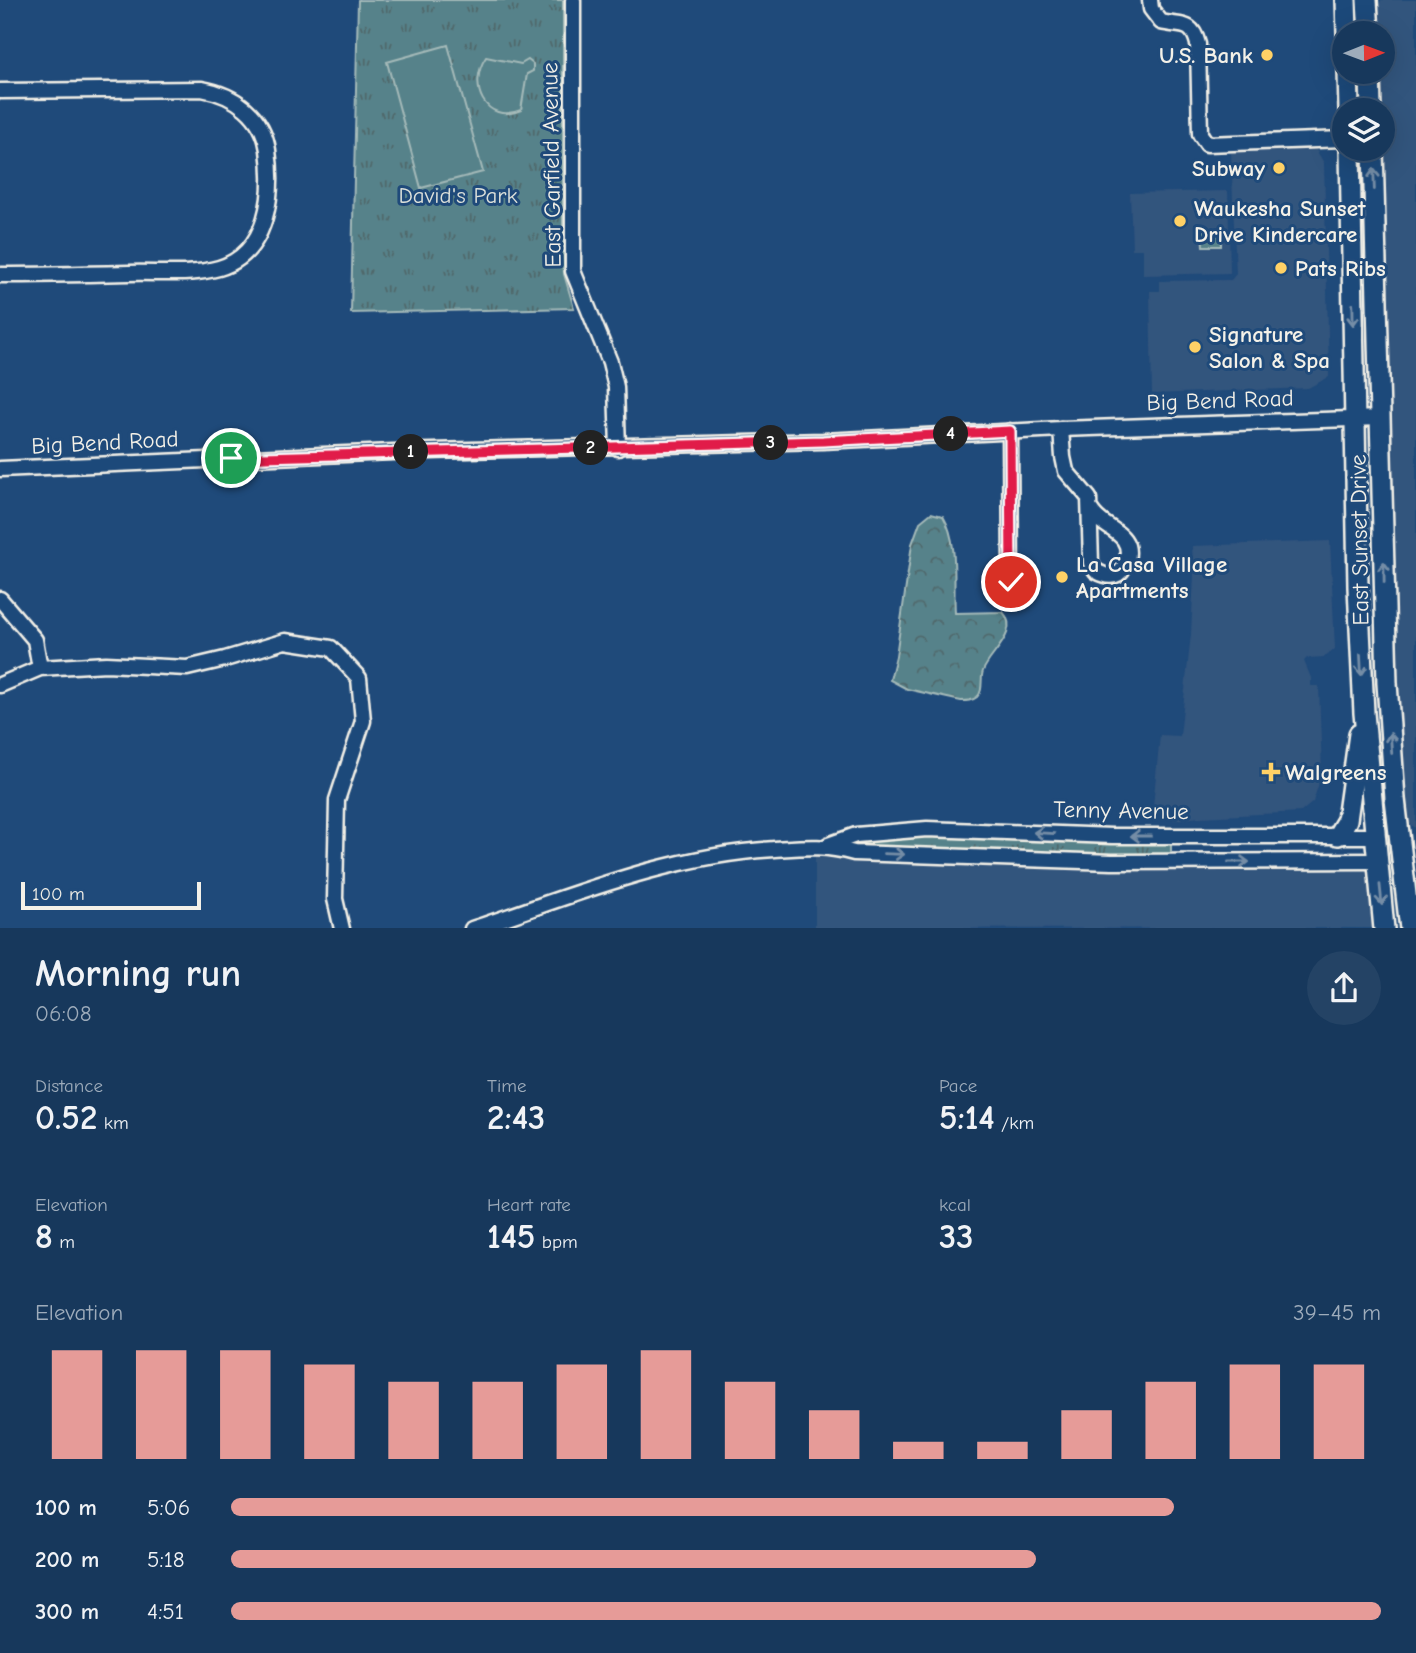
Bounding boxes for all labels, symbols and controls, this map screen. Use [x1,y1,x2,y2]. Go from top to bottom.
north arrow [1332,21,1395,84]
map controls [1332,21,1395,161]
place label: U.S. Bank [1159,42,1253,69]
marker: U.S. Bank [1259,47,1275,63]
street label: East Garfield Avenue [536,62,567,268]
button: layers [1332,98,1395,161]
place label: Subway [1192,155,1265,182]
marker: Subway [1271,160,1287,176]
one-way arrow [1367,167,1380,190]
park label: David's Park [398,182,518,209]
place label: Waukesha Sunset Drive Kindercare [1194,195,1366,248]
marker: Waukesha Sunset Drive Kindercare [1172,213,1188,229]
place label: Pats Ribs [1295,255,1386,282]
marker: Pats Ribs [1273,260,1289,276]
one-way arrow [1346,303,1359,326]
place label: Signature Salon & Spa [1209,321,1330,374]
marker: Signature Salon & Spa [1187,339,1203,355]
street label: Big Bend Road [1146,384,1294,417]
pin: 4 [934,416,968,452]
text: 4 [946,422,955,444]
street label: Big Bend Road [31,425,179,460]
pin: 3 [754,426,788,460]
pin [201,428,261,488]
pin: 2 [574,430,608,466]
text: 3 [766,431,775,453]
pin: 1 [394,434,428,470]
text: 2 [586,436,595,458]
icon: arrive [212,439,250,477]
text: 1 [407,440,414,462]
street label: East Sunset Drive [1345,454,1374,626]
place label: La Casa Village Apartments [1076,551,1227,604]
pin [981,552,1041,612]
one-way arrow [1377,561,1390,584]
icon: check [992,563,1030,601]
marker: La Casa Village Apartments [1054,569,1070,585]
one-way arrow [1355,653,1368,676]
one-way arrow [1384,732,1397,755]
place label: Walgreens [1285,759,1387,786]
marker: Walgreens [1263,764,1279,780]
street label: Tenny Avenue [1053,796,1189,825]
one-way arrow [1033,826,1056,839]
one-way arrow [1130,829,1153,843]
one-way arrow [882,847,905,860]
one-way arrow [1227,855,1250,868]
scale bar [21,880,201,911]
text: 100 m [32,883,85,905]
one-way arrow [1375,883,1388,906]
button: share [1307,951,1381,1025]
text: Morning run [35,952,241,996]
text: 06:08 [35,1000,92,1027]
text: Distance [35,1075,103,1097]
text: Time [487,1075,526,1097]
text: Pace [939,1075,977,1097]
text: 0.52 [35,1097,97,1138]
text: 2:43 [487,1097,545,1138]
text: 5:14 [939,1097,995,1138]
text: km [97,1112,129,1134]
text: /km [995,1112,1034,1134]
text: Elevation [35,1194,108,1216]
text: Heart rate [487,1194,571,1216]
text: kcal [939,1194,971,1216]
text: 8 [35,1216,53,1257]
text: 145 [487,1216,535,1257]
text: 33 [939,1216,974,1257]
text: m [53,1231,75,1253]
text: bpm [535,1231,578,1253]
text: Elevation [35,1299,123,1326]
text: 39–45 m [1293,1299,1381,1326]
text: 100 m [35,1494,97,1521]
text: 5:06 [147,1494,190,1521]
text: 200 m [35,1546,99,1573]
text: 5:18 [147,1546,185,1573]
text: 300 m [35,1598,99,1625]
text: 4:51 [147,1598,184,1625]

